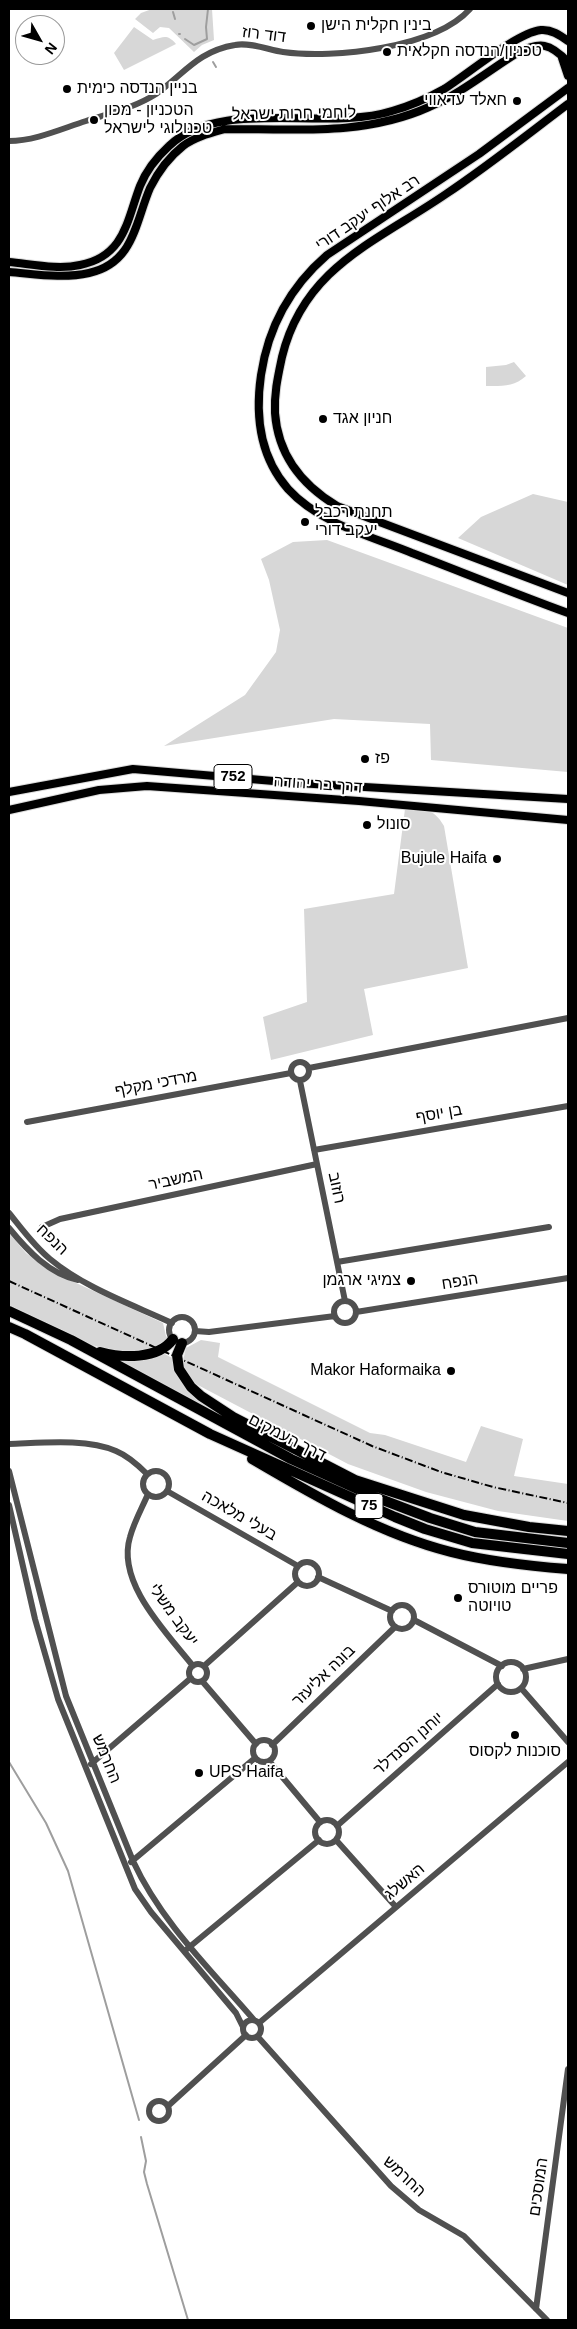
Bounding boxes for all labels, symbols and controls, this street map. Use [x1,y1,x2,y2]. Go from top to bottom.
north arrow [15,15,65,65]
place label: בינין חקלית הישן [321,16,432,36]
marker: בינין חקלית הישן [305,20,317,32]
street label: דוד רוז [241,23,287,47]
text: N [42,40,60,58]
place label: טכניון/הנדסה חקלאית [397,42,542,62]
marker: טכניון/הנדסה חקלאית [381,46,393,58]
place label: בניין הנדסה כימית [77,79,198,99]
marker: בניין הנדסה כימית [61,83,73,95]
place label: חאלד עדאווי [424,91,507,111]
marker: חאלד עדאווי [511,95,523,107]
place label: הטכניון - מכון טכנולוגי לישראל [104,101,212,139]
street label: לוחמי חרות ישראל [232,103,356,125]
marker: הטכניון - מכון טכנולוגי לישראל [88,114,100,126]
street label: רב אלוף יעקב דורי [312,171,424,255]
place label: חניון אגד [333,409,392,429]
marker: חניון אגד [317,413,329,425]
place label: תחנת רכבל יעקב דורי [315,503,393,541]
marker: תחנת רכבל יעקב דורי [299,516,311,528]
place label: פז [375,749,390,769]
marker: פז [359,753,371,765]
road number: 752 [214,764,252,790]
street label: דרך בר יהודה [273,772,363,798]
place label: סונול [377,815,411,835]
marker: סונול [361,819,373,831]
place label: Bujule Haifa [401,849,487,869]
marker: Bujule Haifa [491,853,503,865]
street label: מרדכי מקלף [113,1067,199,1101]
street label: בן יוסף [414,1100,464,1128]
street label: המשביר [147,1165,205,1195]
street label: רוזוב [323,1171,349,1205]
street label: הנפח [32,1220,72,1260]
street label: הנפח [440,1270,480,1294]
place label: צמיגי ארגמן [322,1271,401,1291]
marker: צמיגי ארגמן [405,1275,417,1287]
place label: Makor Haformaika [310,1361,441,1381]
marker: Makor Haformaika [445,1365,457,1377]
street label: דרך העמקים [245,1410,329,1466]
street label: בעלי מלאכה [198,1487,280,1545]
road number: 75 [355,1494,383,1518]
place label: פריים מוטורס טויוטה [468,1579,558,1617]
street label: יעקב משלי [144,1580,202,1650]
marker: פריים מוטורס טויוטה [452,1592,464,1604]
street label: בונה אליעזר [289,1641,359,1711]
street label: יוחנן הסנדלר [370,1708,448,1780]
marker: סוכנות לקסוס [509,1729,521,1741]
street label: החרמש [87,1732,125,1786]
place label: סוכנות לקסוס [469,1742,561,1762]
place label: UPS Haifa [209,1763,284,1783]
marker: UPS Haifa [193,1767,205,1779]
street label: האשלג [381,1860,429,1904]
street label: החרמש [379,2153,429,2201]
street label: המוסכים [525,2157,553,2217]

